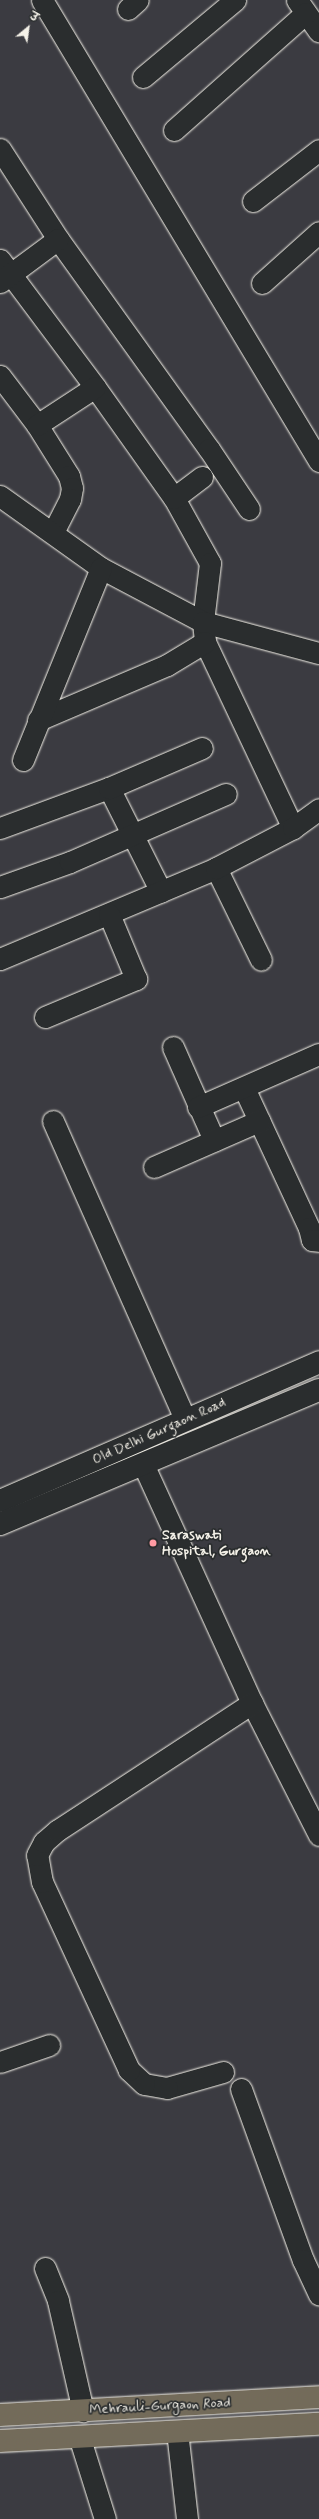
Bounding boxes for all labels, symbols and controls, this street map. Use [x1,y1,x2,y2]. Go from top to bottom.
north arrow [8,8,48,48]
text: उ [27,10,40,25]
street label: Old Delhi Gurgaon Road [93,1396,225,1466]
place label: Saraswati Hospital, Gurgaon [162,1527,267,1560]
marker: Saraswati Hospital, Gurgaon [147,1537,159,1549]
street label: Mehrauli-Gurgaon Road [89,2394,231,2418]

